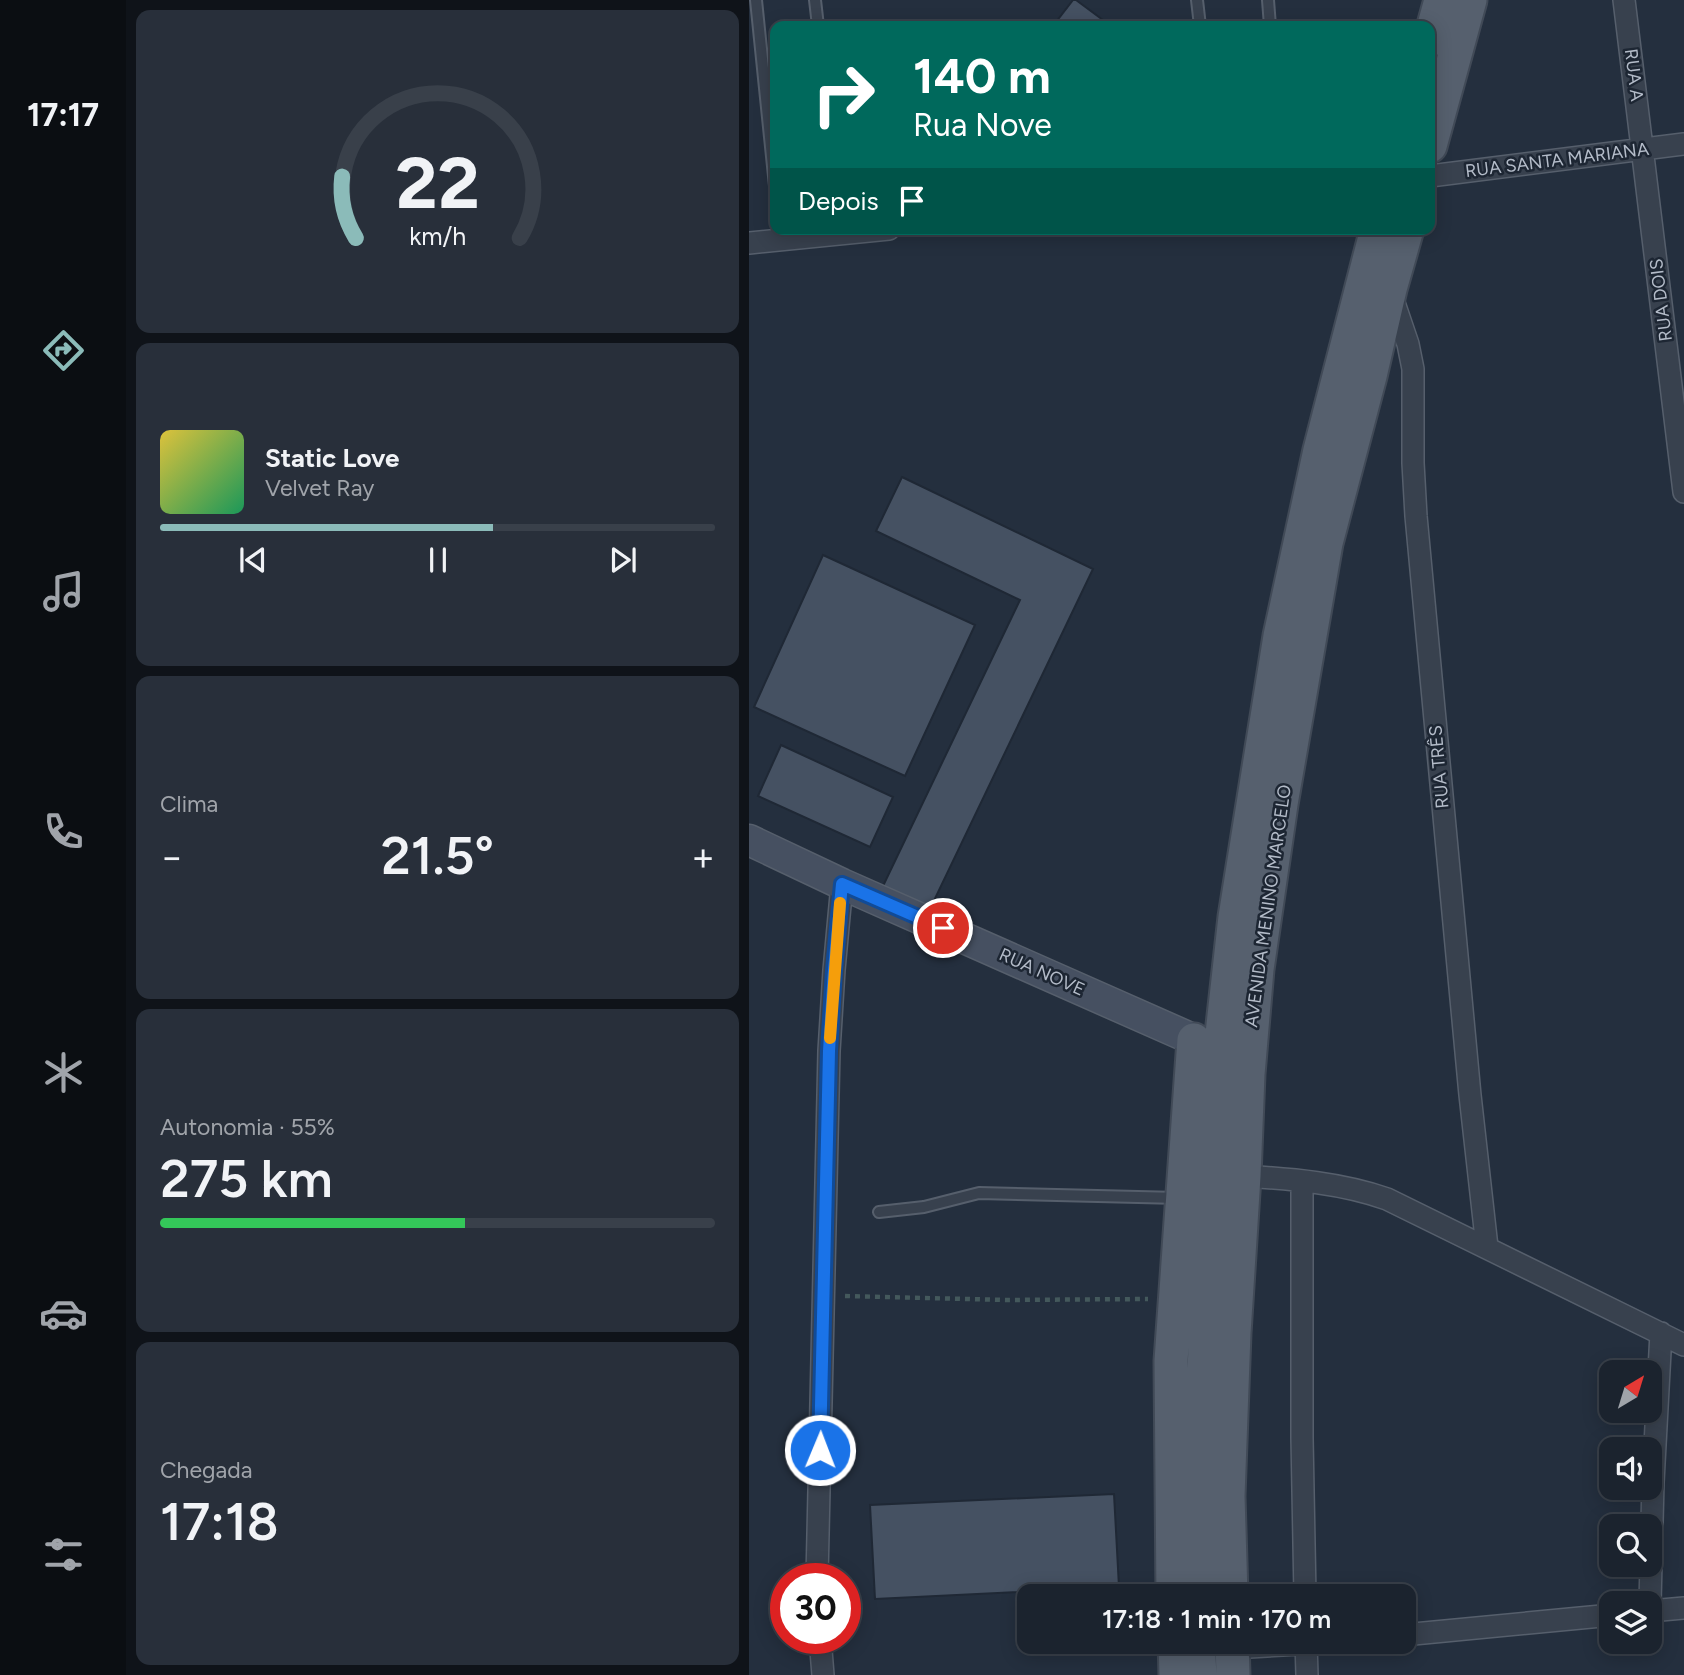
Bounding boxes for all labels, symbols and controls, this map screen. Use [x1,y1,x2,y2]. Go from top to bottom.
text: 140 m [913,46,1051,105]
street label: RUA A [1620,47,1648,103]
icon: right [798,49,889,140]
text: 17:17 [27,96,99,134]
text: Rua Nove [913,106,1052,144]
street label: RUA SANTA MARIANA [1464,138,1650,182]
text: 22 [395,139,480,226]
icon: arrive [893,182,931,220]
text: Depois [798,185,879,217]
text: km/h [409,220,466,250]
street label: RUA DOIS [1645,258,1677,342]
icon: directions [39,326,88,375]
text: Static Love [265,442,399,474]
text: Velvet Ray [265,474,374,502]
icon: previous [234,541,272,579]
icon: pause [419,541,457,579]
icon: next [604,541,642,579]
icon: music [39,567,88,616]
street label: RUA TRÊS [1424,724,1454,810]
street label: AVENIDA MENINO MARCELO [1240,783,1296,1029]
text: Clima [160,790,218,818]
icon: phone [39,807,88,856]
text: 21.5° [381,825,494,887]
text: − [160,834,184,880]
text: + [691,834,715,880]
pin [913,898,973,958]
icon: arrive [924,909,962,947]
street label: RUA NOVE [996,943,1088,1001]
icon: climate [39,1048,88,1097]
text: Autonomia · 55% [160,1113,335,1141]
text: 275 km [160,1148,333,1210]
icon: car [39,1289,88,1338]
north arrow [1599,1360,1663,1423]
map controls [1599,1360,1662,1654]
position arrow [783,1413,857,1487]
button: sound [1599,1437,1662,1500]
text: Chegada [160,1456,252,1484]
text: 17:18 [160,1491,279,1553]
button: search [1599,1514,1662,1577]
icon: filters [39,1530,88,1579]
speed limit sign: 30 [770,1563,861,1654]
button: layers [1599,1591,1662,1654]
text: 17:18 · 1 min · 170 m [1102,1603,1331,1635]

